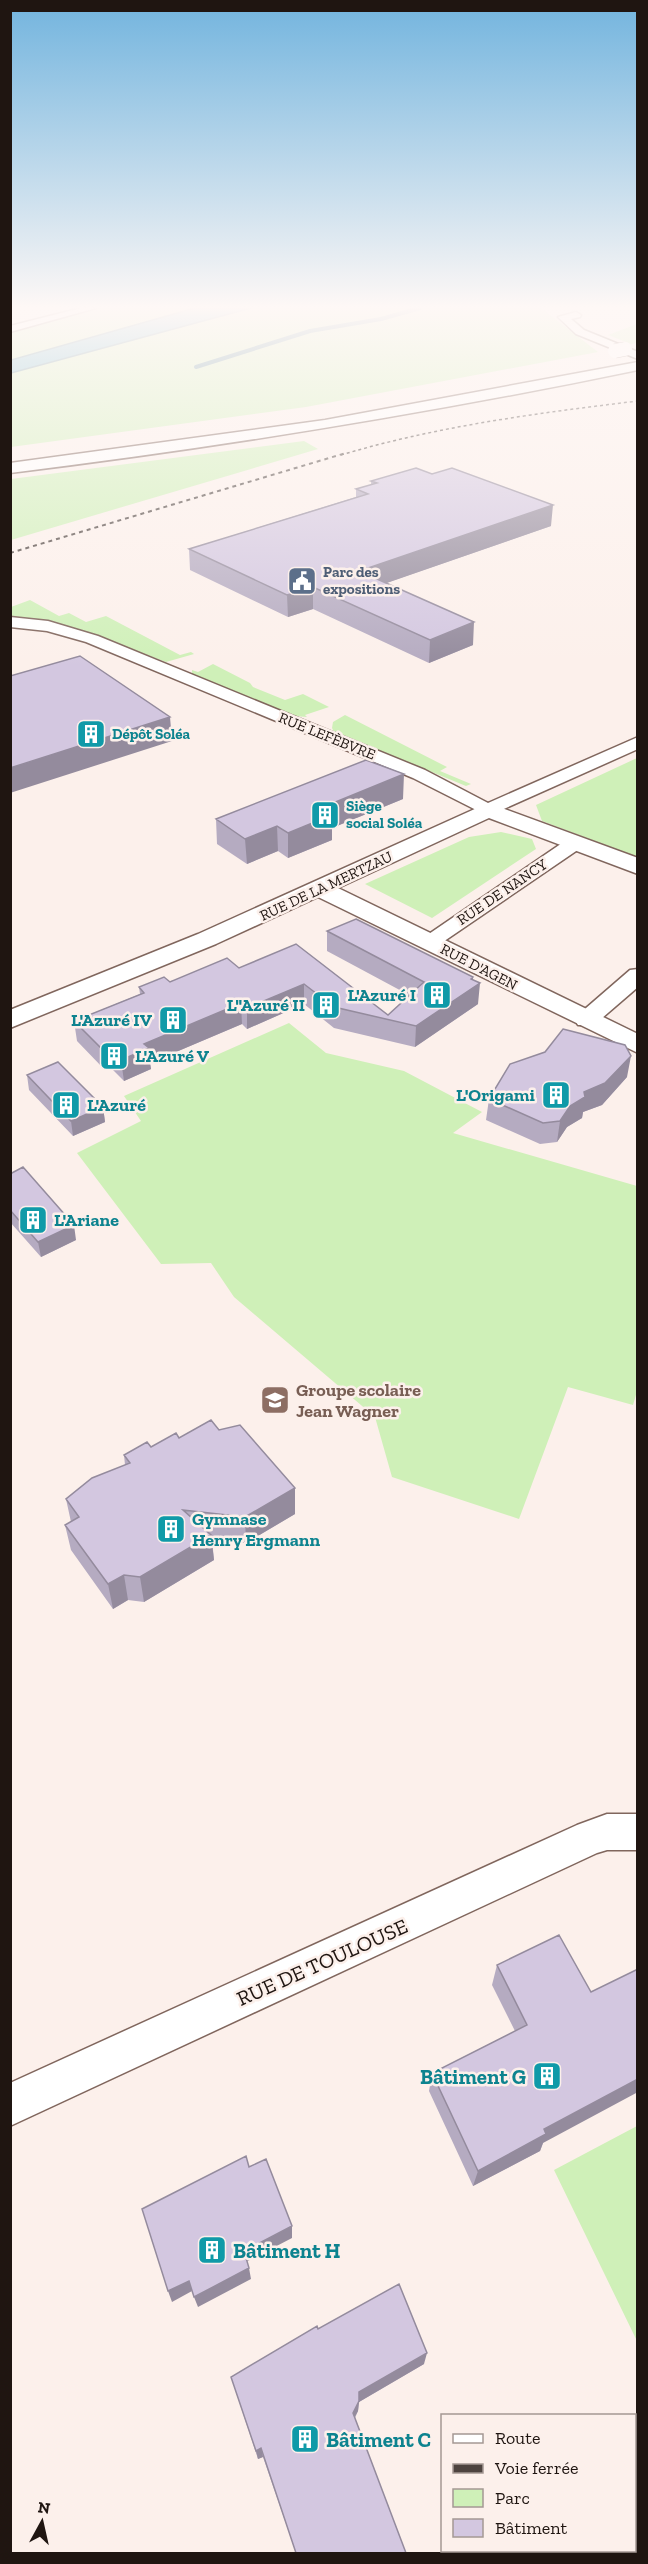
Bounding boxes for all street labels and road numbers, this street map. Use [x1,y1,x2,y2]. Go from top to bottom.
street label: RUE LEFÈBVRE [276,708,378,764]
street label: RUE DE LA MERTZAU [257,847,395,925]
street label: RUE DE NANCY [453,855,551,929]
street label: RUE D'AGEN [437,940,521,994]
street label: RUE DE TOULOUSE [233,1913,411,2011]

